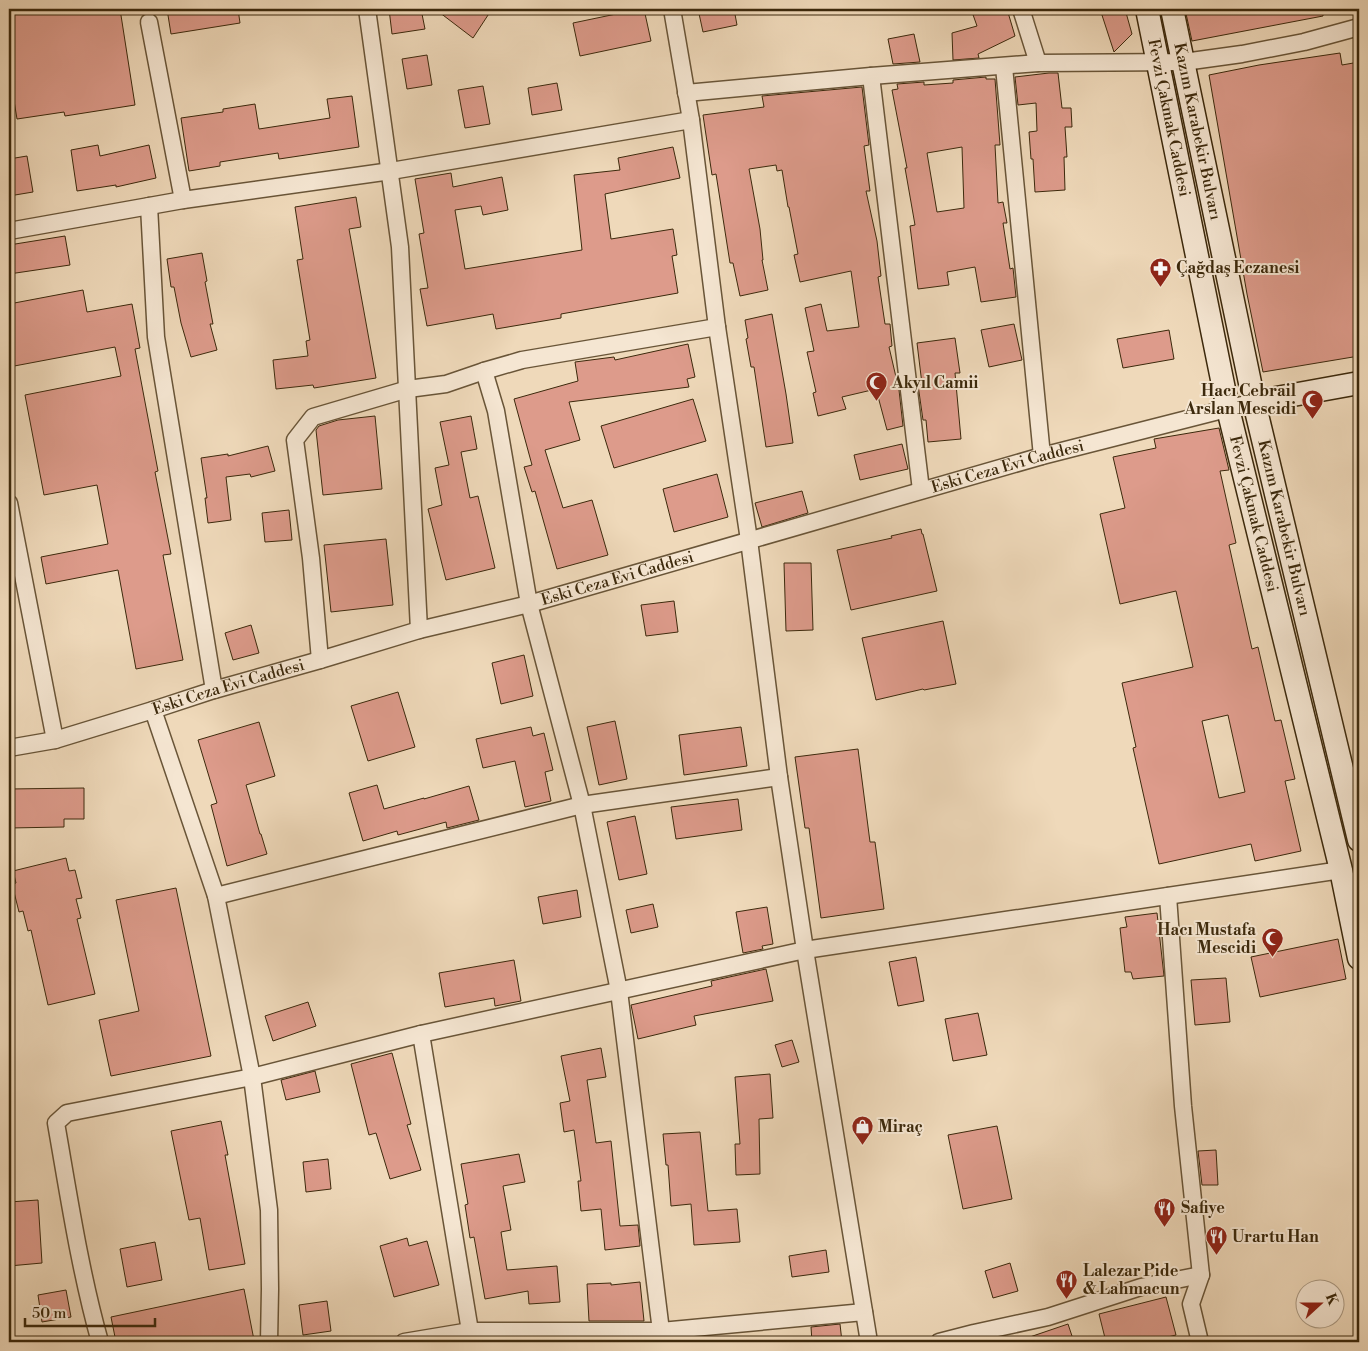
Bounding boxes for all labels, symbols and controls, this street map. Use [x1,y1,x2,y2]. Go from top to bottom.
street label: Fevzi Çakmak Caddesi [1143,37,1195,199]
street label: Kazım Karabekir Bulvarı [1169,41,1226,222]
pharmacy icon: Çağdaş Eczanesi [1148,256,1172,287]
place label: Çağdaş Eczanesi [1176,258,1299,278]
mosque icon: Akyıl Camii [864,371,888,402]
place label: Akyıl Camii [891,373,978,393]
place label: Hacı Cebrail Arslan Mescidi [1183,381,1297,419]
mosque icon: Hacı Cebrail Arslan Mescidi [1300,388,1324,419]
street label: Fevzi Çakmak Caddesi [1225,433,1283,594]
street label: Eski Ceza Evi Caddesi [929,436,1086,497]
street label: Kazım Karabekir Bulvarı [1253,438,1315,618]
street label: Eski Ceza Evi Caddesi [539,547,696,610]
street label: Eski Ceza Evi Caddesi [150,655,307,720]
place label: Hacı Mustafa Mescidi [1157,920,1256,958]
mosque icon: Hacı Mustafa Mescidi [1260,927,1284,958]
shop icon: Miraç [850,1115,874,1146]
place label: Miraç [878,1117,923,1137]
restaurant icon: Safiye [1153,1196,1177,1227]
place label: Safiye [1181,1198,1225,1218]
restaurant icon: Urartu Han [1204,1225,1228,1256]
place label: Urartu Han [1232,1227,1319,1247]
place label: Lalezar Pide & Lahmacun [1083,1261,1180,1299]
restaurant icon: Lalezar Pide & Lahmacun [1055,1268,1079,1299]
north arrow [1296,1278,1346,1328]
text: K [1321,1291,1342,1309]
scale bar [25,1296,155,1328]
text: 50 m [32,1304,66,1323]

